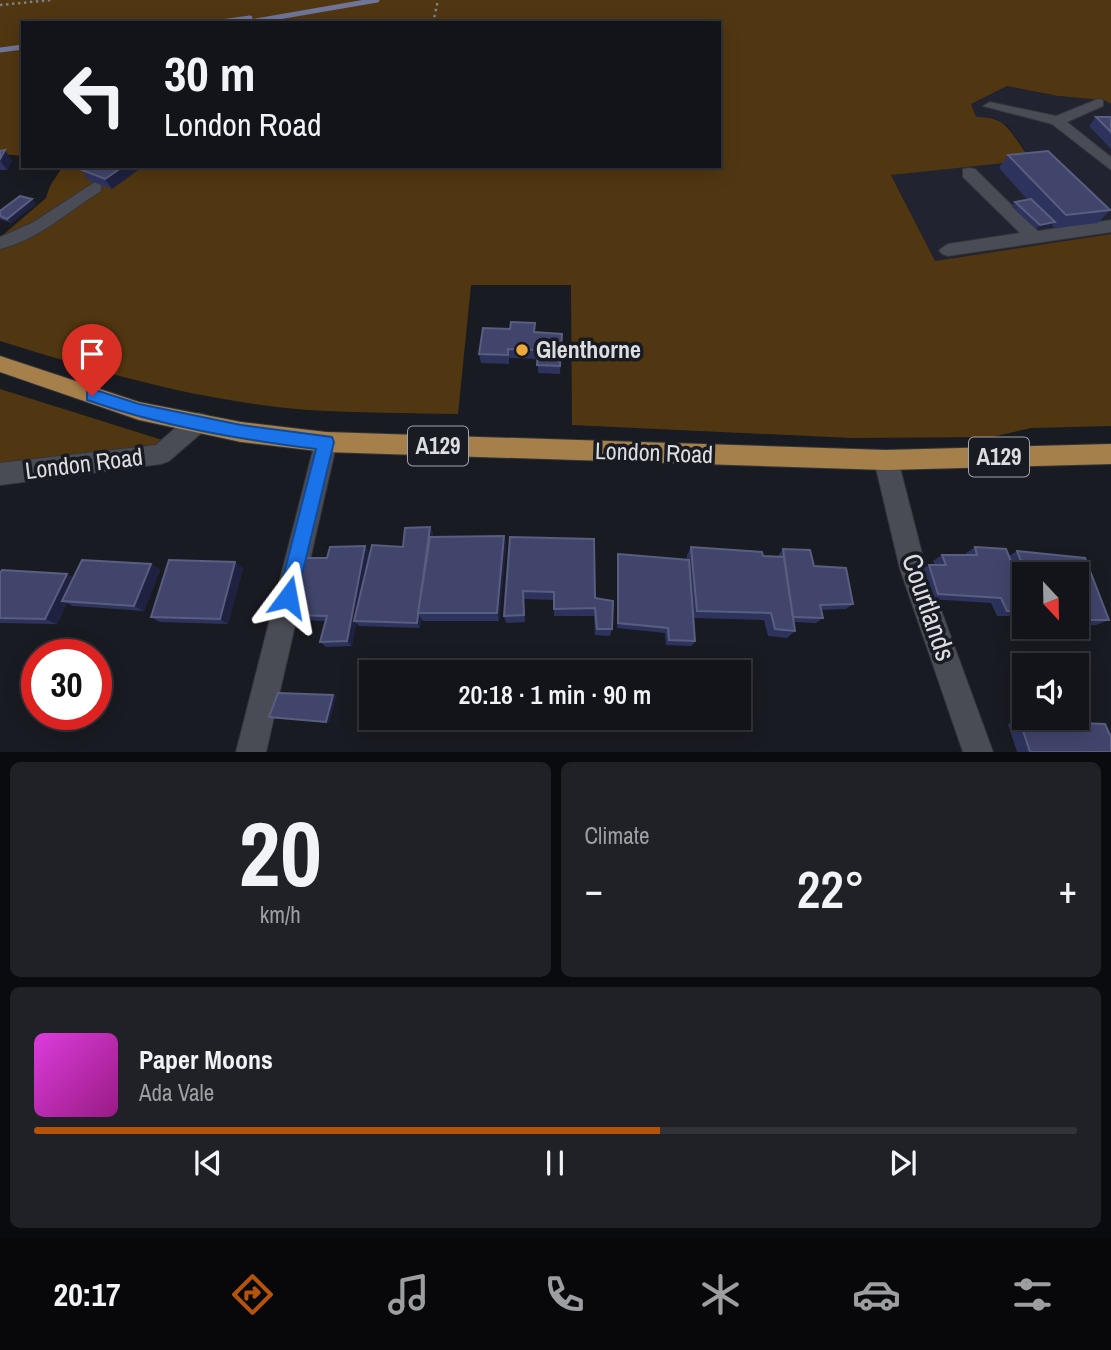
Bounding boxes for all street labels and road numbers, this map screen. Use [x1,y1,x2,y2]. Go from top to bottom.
road number: A129 [408,426,468,466]
street label: London Road [594,434,714,470]
road number: A129 [969,438,1029,477]
street label: London Road [23,440,144,486]
street label: Courtlands [893,548,965,666]

